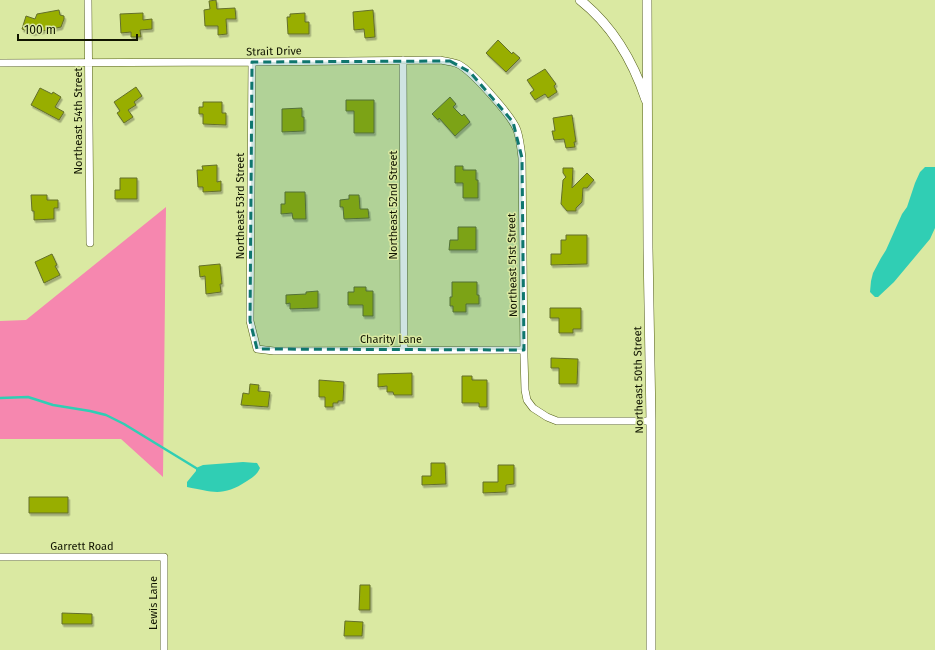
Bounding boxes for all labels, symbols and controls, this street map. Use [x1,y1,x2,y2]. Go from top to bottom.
scale bar [18,16,137,42]
text: 100 m [24,23,56,37]
street label: Strait Drive [246,45,302,58]
street label: Northeast 54th Street [72,68,85,174]
street label: Northeast 52nd Street [387,150,400,260]
street label: Northeast 53rd Street [234,153,247,259]
street label: Northeast 51st Street [505,213,520,317]
street label: Northeast 50th Street [631,326,646,434]
street label: Charity Lane [360,333,422,346]
street label: Garrett Road [50,540,114,553]
street label: Lewis Lane [147,576,160,630]

